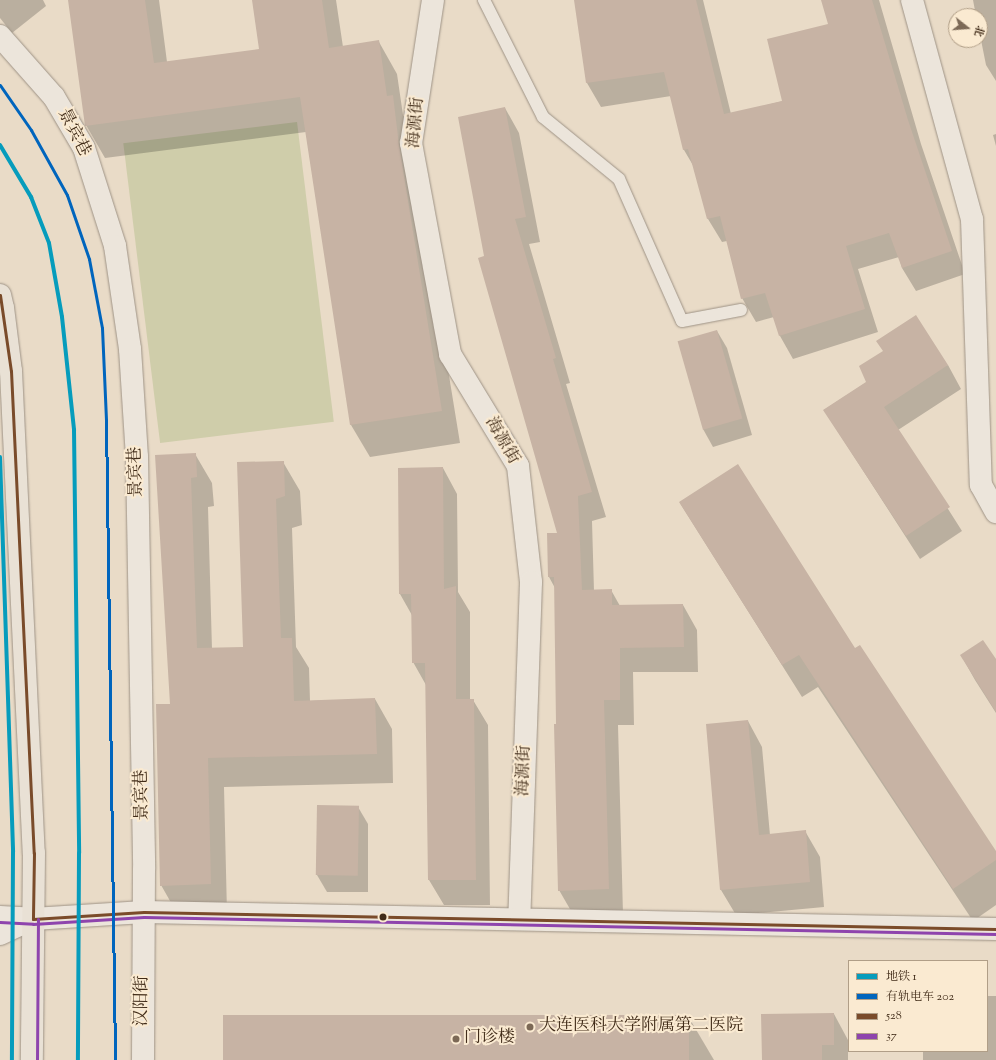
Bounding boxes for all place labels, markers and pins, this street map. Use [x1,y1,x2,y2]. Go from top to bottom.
unlabelled marker [378,912,388,922]
place label: 大连医科大学附属第二医院 [539,1017,743,1037]
marker: 大连医科大学附属第二医院 [524,1021,536,1033]
place label: 门诊楼 [464,1029,515,1049]
marker: 门诊楼 [451,1034,461,1044]

